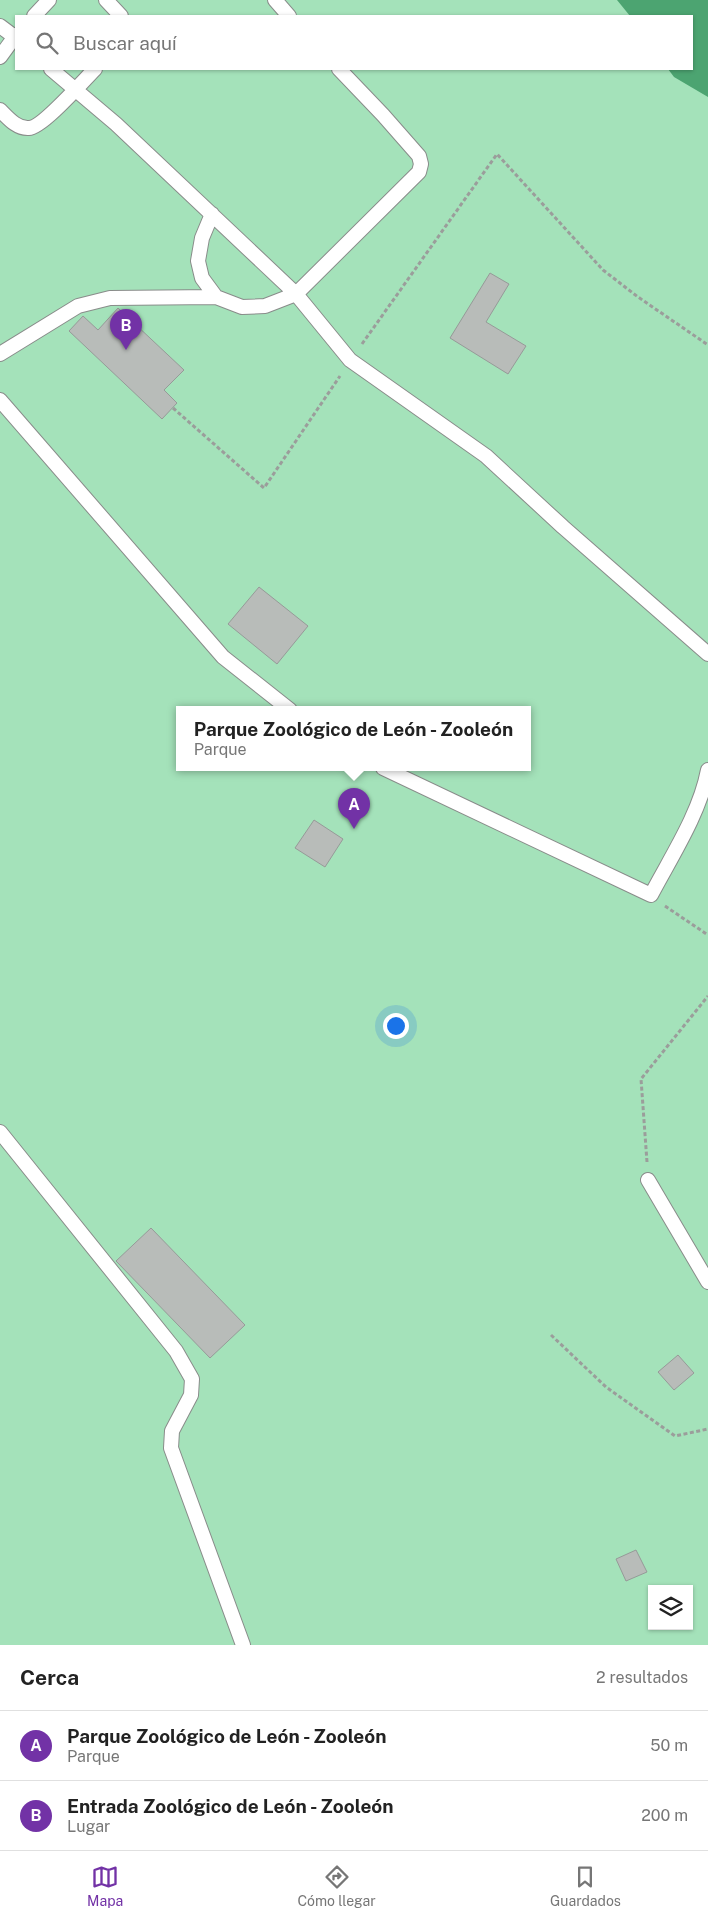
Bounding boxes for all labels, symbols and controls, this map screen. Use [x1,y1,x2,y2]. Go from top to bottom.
search box [15,15,693,70]
icon: search [33,29,61,57]
text: Buscar aquí [73,32,177,54]
pin: B [110,309,142,350]
popup [176,706,531,771]
text: Parque Zoológico de León - Zooleón [194,718,513,740]
text: Parque [194,740,247,759]
pin: A [338,788,370,829]
your location [383,1013,409,1039]
map controls [648,1585,693,1630]
button: layers [648,1585,693,1630]
text: Cerca [20,1665,79,1690]
text: 2 resultados [596,1668,688,1687]
text: Parque Zoológico de León - Zooleón [67,1725,387,1747]
text: A [30,1736,42,1755]
text: 50 m [650,1736,688,1755]
text: Parque [67,1747,120,1766]
text: Entrada Zoológico de León - Zooleón [67,1795,394,1817]
text: B [31,1806,41,1825]
text: 200 m [641,1806,688,1825]
text: Lugar [67,1817,110,1836]
tab: Mapa [87,1863,123,1909]
tab: Cómo llegar [297,1863,376,1909]
tab: Guardados [550,1863,621,1909]

